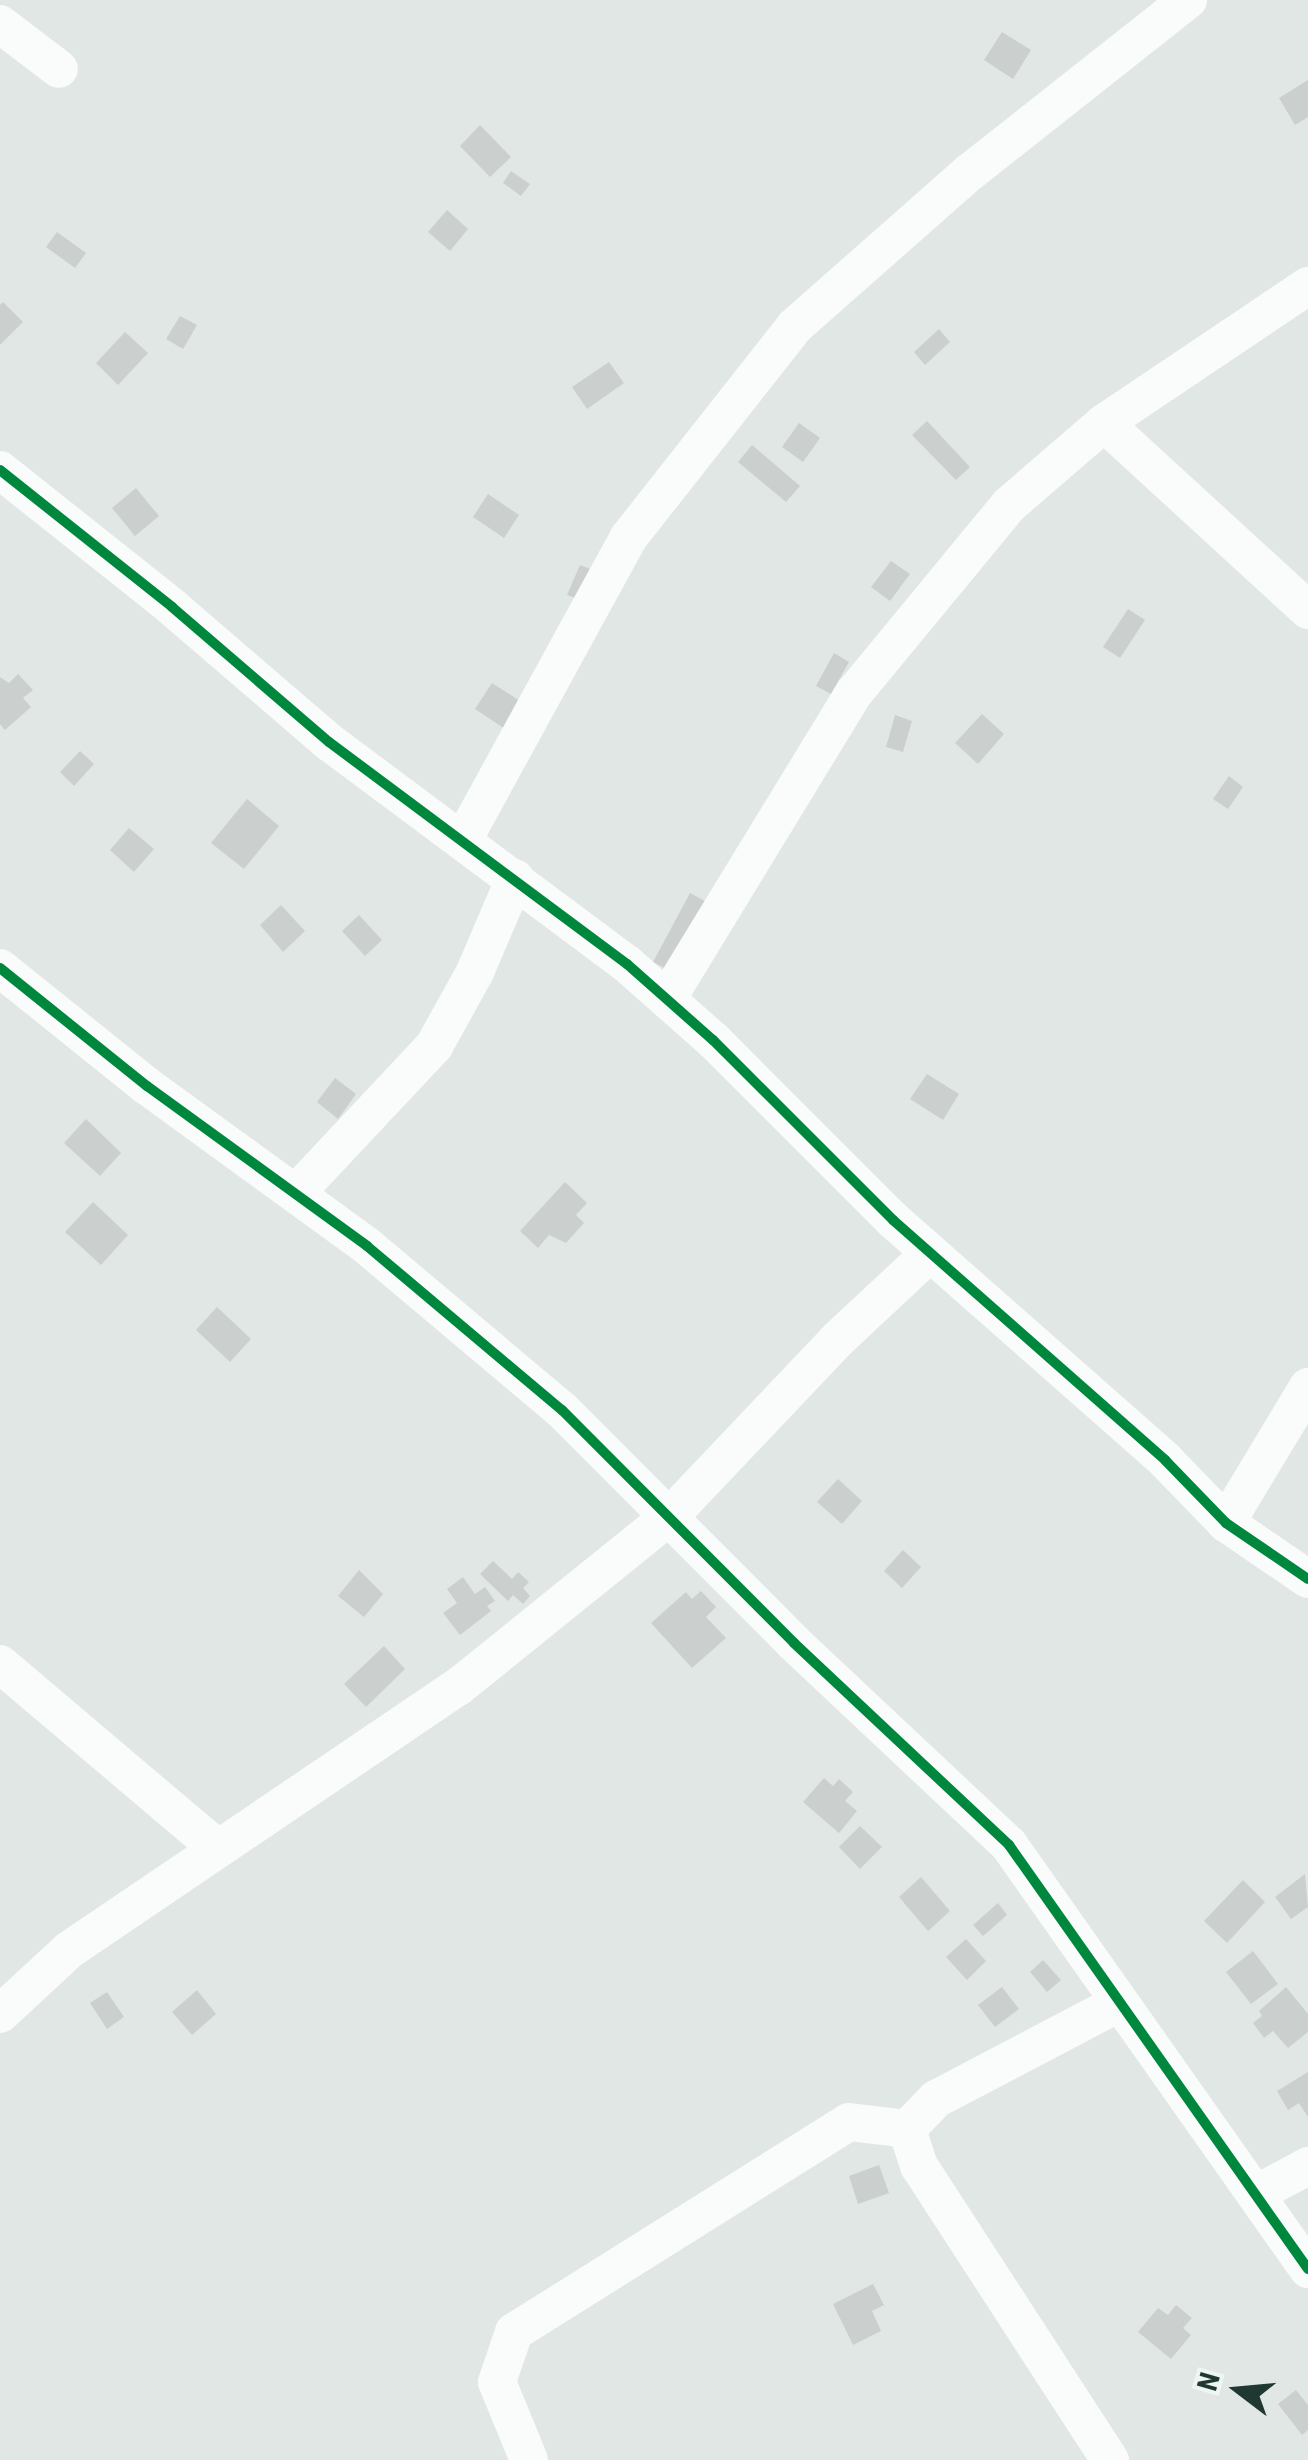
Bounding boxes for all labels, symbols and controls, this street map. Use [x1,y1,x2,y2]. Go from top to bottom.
north arrow [1188,2340,1288,2440]
text: N [1190,2369,1227,2394]

